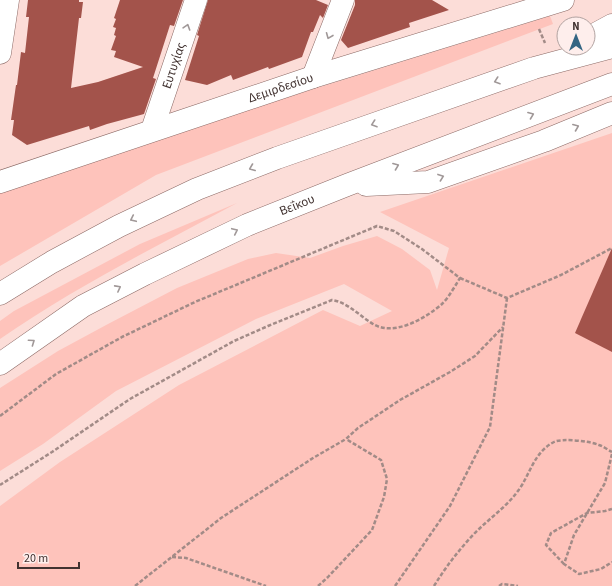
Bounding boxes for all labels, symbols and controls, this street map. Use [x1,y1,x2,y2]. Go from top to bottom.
north arrow [556,16,596,56]
text: N [572,19,580,34]
one-way arrow [182,24,190,31]
one-way arrow [325,33,333,40]
street label: Ευτυχίας [158,40,190,91]
street label: Δεμιρδεσίου [246,69,316,107]
one-way arrow [494,76,501,84]
one-way arrow [527,111,534,119]
one-way arrow [371,119,378,127]
one-way arrow [573,124,580,132]
one-way arrow [248,163,255,171]
one-way arrow [393,163,400,171]
one-way arrow [438,174,445,182]
street label: Βεΐκου [277,190,317,220]
one-way arrow [129,215,136,223]
one-way arrow [230,228,238,236]
one-way arrow [114,285,121,293]
one-way arrow [28,339,35,347]
scale bar [18,544,79,570]
text: 20 m [24,550,48,567]

